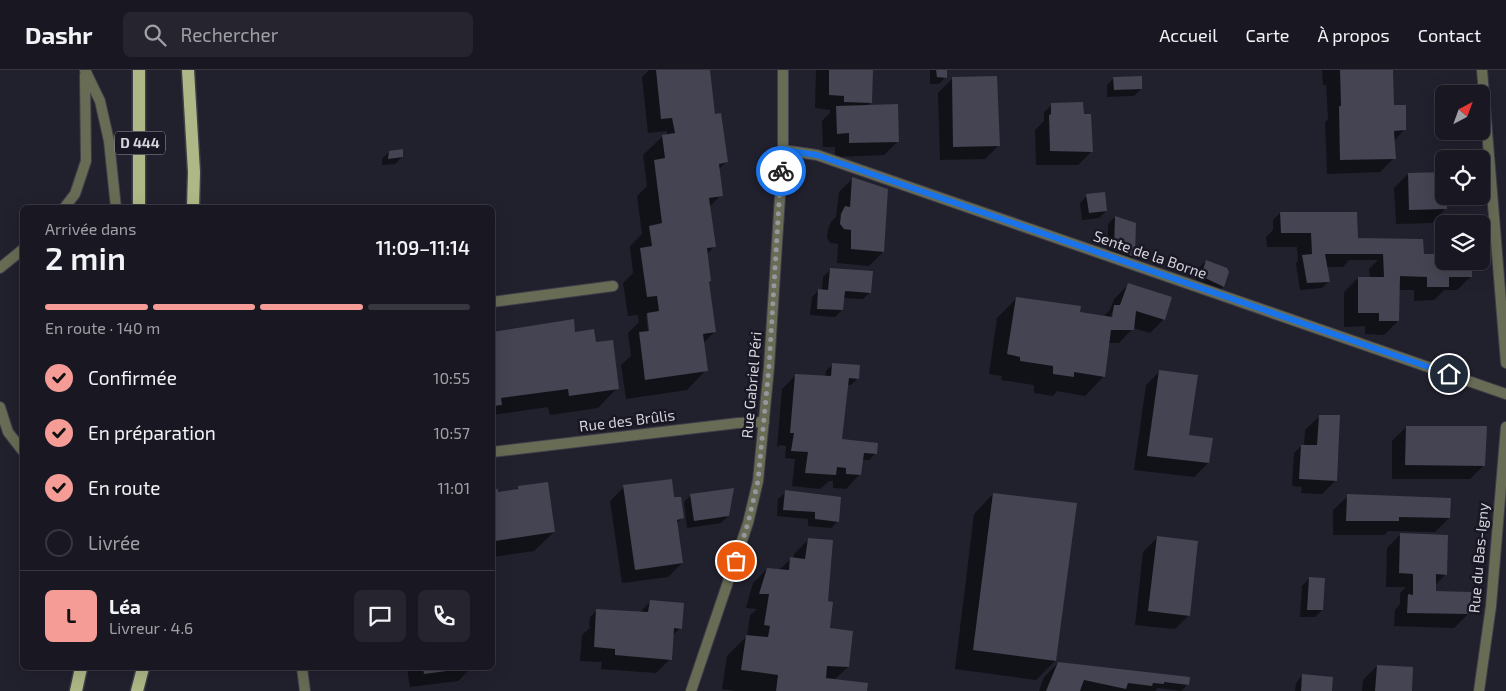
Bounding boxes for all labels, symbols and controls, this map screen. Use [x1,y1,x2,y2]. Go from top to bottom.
search box [123,12,473,57]
text: Dashr [25,20,93,49]
icon: search [141,21,169,49]
text: Rechercher [181,23,278,46]
text: Accueil [1159,24,1218,46]
text: Carte [1246,24,1289,46]
text: À propos [1317,24,1390,46]
text: Contact [1418,24,1481,46]
north arrow [1435,85,1490,140]
map controls [1435,85,1490,270]
road number: D 444 [115,132,165,154]
courier [756,146,806,196]
button: locate [1435,150,1490,205]
icon: bike [767,157,795,185]
button: layers [1435,215,1490,270]
text: Arrivée dans [45,219,136,238]
street label: Sente de la Borne [1091,226,1209,282]
text: 11:09–11:14 [376,236,470,259]
text: 2 min [45,238,126,276]
text: En route · 140 m [45,318,160,337]
street label: Rue Gabriel Péri [737,331,765,439]
pin [1428,353,1470,395]
icon: home [1435,360,1463,388]
icon: check [45,364,73,392]
text: Confirmée [88,366,177,389]
text: 10:55 [433,368,470,387]
street label: Rue des Brûlis [578,405,676,435]
icon: check [45,419,73,447]
text: En préparation [88,421,216,444]
text: 10:57 [433,423,470,442]
icon: check [45,474,73,502]
text: En route [88,476,160,499]
text: 11:01 [437,478,470,497]
street label: Rue du Bas-Igny [1464,502,1492,614]
text: Livrée [88,531,140,554]
pin [715,540,757,582]
icon: bag [722,547,750,575]
button: chat [354,590,406,642]
button: phone [418,590,470,642]
text: Léa [109,595,141,618]
text: L [66,604,76,627]
text: Livreur · 4.6 [109,618,193,637]

